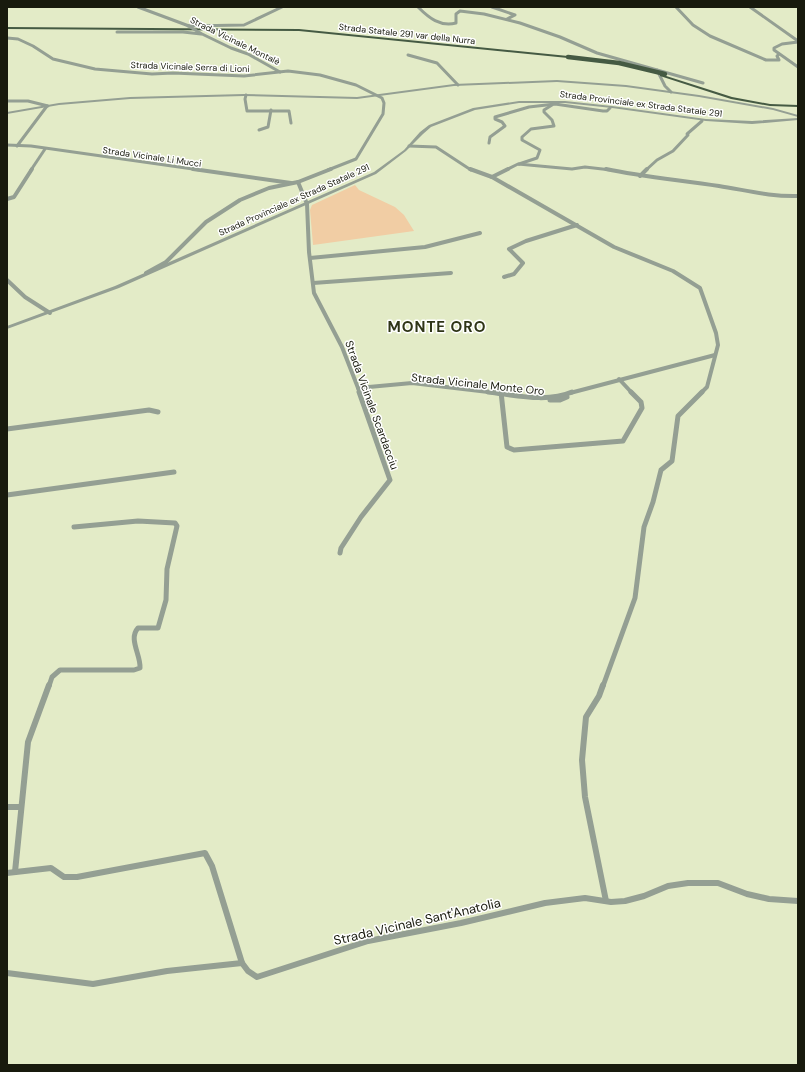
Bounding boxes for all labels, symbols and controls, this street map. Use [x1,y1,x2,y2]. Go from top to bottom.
street label: Strada Vicinale Montalè [188,14,282,68]
street label: Strada Statale 291 var della Nurra [338,21,476,47]
street label: Strada Vicinale Serra di Lioni [130,59,250,75]
street label: Strada Provinciale ex Strada Statale 291 [559,88,723,120]
street label: Strada Vicinale Li Mucci [102,144,202,170]
street label: Strada Provinciale ex Strada Statale 291 [217,161,371,239]
district label: MONTE ORO [387,317,487,337]
street label: Strada Vicinale Scardacciu [342,339,402,471]
street label: Strada Vicinale Monte Oro [411,370,545,398]
street label: Strada Vicinale Sant'Anatolia [332,894,502,949]

